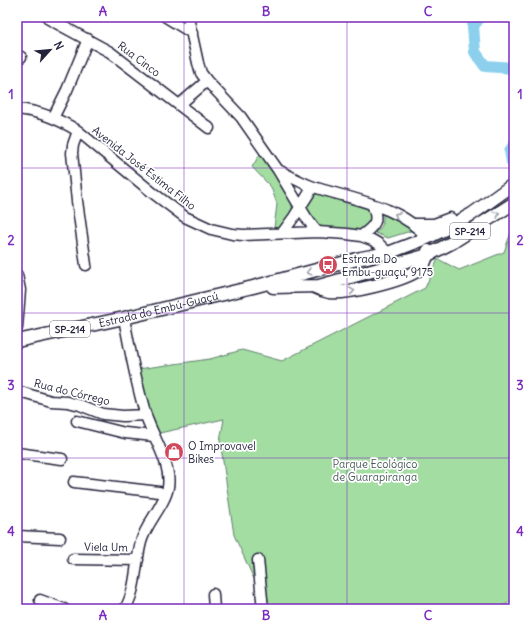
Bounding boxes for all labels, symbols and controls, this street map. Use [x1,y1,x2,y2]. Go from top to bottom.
text: A [99,3,108,20]
text: B [262,3,271,20]
text: C [424,3,433,20]
north arrow [30,30,70,70]
street label: Rua Cinco [115,38,163,80]
text: N [51,39,67,52]
text: 1 [8,86,14,103]
text: 1 [517,86,523,103]
street label: Avenida José Estima Filho [89,123,199,213]
one-way arrow [493,211,500,218]
one-way arrow [393,213,401,220]
road number: SP-214 [450,223,490,239]
text: 2 [7,232,15,249]
text: 2 [516,232,524,249]
place label: Estrada Do Embu-guaçu, 9175 [342,252,433,279]
bus stop icon: Estrada Do Embu-guaçu, 9175 [317,254,339,276]
one-way arrow [306,267,313,276]
one-way arrow [349,287,355,296]
street label: Estrada do Embú-Guaçú [98,288,220,330]
road number: SP-214 [50,321,90,337]
street label: Rua do Córrego [33,376,111,408]
text: 3 [7,377,15,394]
text: 3 [516,377,524,394]
place label: O Improvavel Bikes [188,439,256,466]
shop icon: O Improvavel Bikes [163,441,185,463]
park label: Parque Ecológico de Guarapiranga [333,457,417,484]
text: 4 [7,523,15,540]
text: 4 [516,523,524,540]
street label: Viela Um [84,540,128,554]
text: A [99,607,108,624]
text: B [262,607,271,624]
text: C [424,607,433,624]

